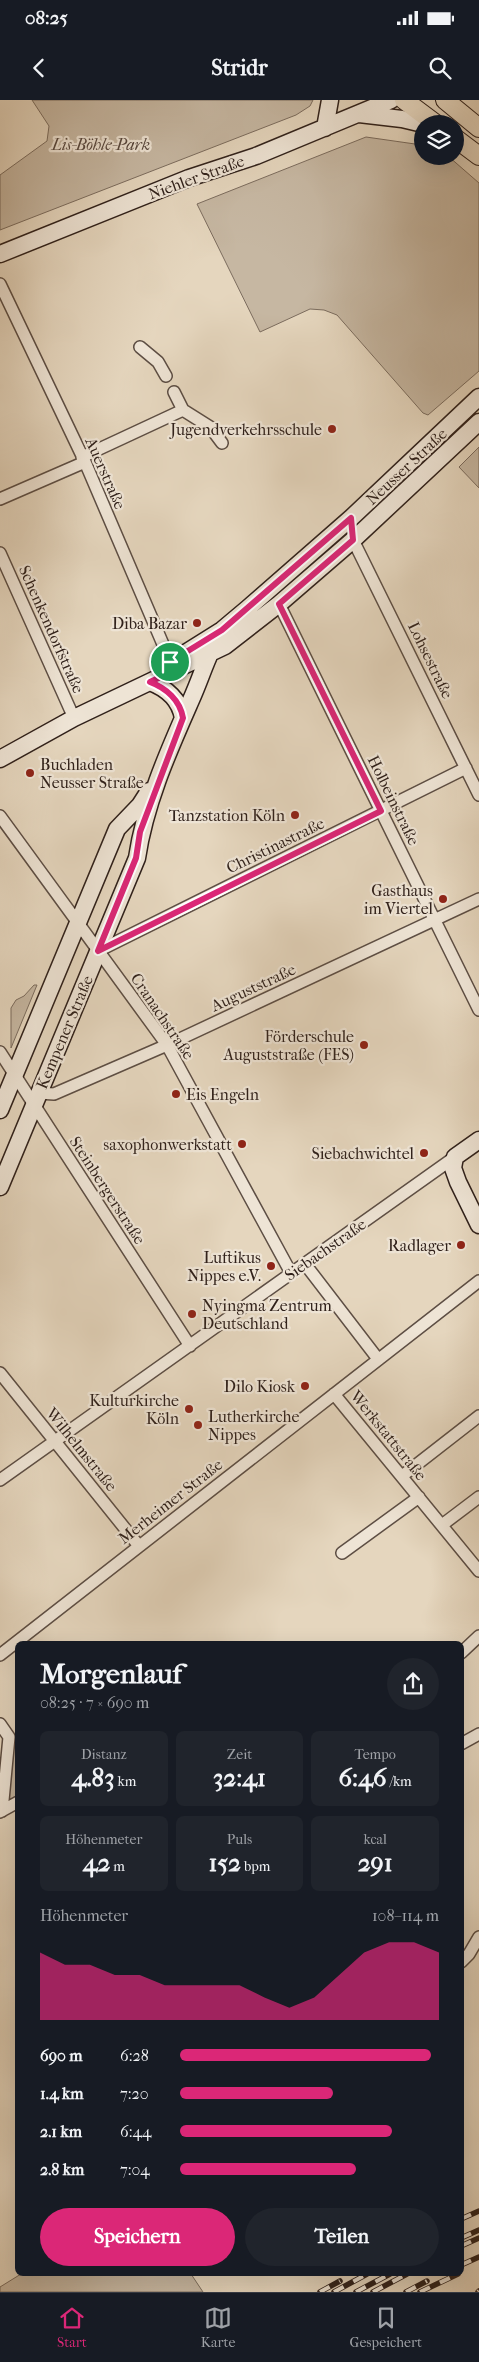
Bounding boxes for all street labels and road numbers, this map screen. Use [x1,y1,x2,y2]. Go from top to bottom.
street label: Niehler Straße [146,151,247,204]
street label: Neusser Straße [362,424,451,509]
street label: Auerstraße [81,434,130,512]
street label: Schenkendorfstraße [15,562,88,696]
street label: Lohsestraße [404,619,457,702]
street label: Holbeinstraße [364,752,424,848]
street label: Christinastraße [223,813,327,877]
street label: Auguststraße [207,960,299,1016]
street label: Cranachstraße [127,969,198,1063]
street label: Kempener Straße [32,973,97,1092]
street label: Steinbergerstraße [66,1133,150,1248]
street label: Siebachstraße [281,1214,370,1284]
street label: Werkstattstraße [346,1386,431,1484]
street label: Wilhelmstraße [42,1403,121,1495]
street label: Merheimer Straße [114,1455,226,1548]

